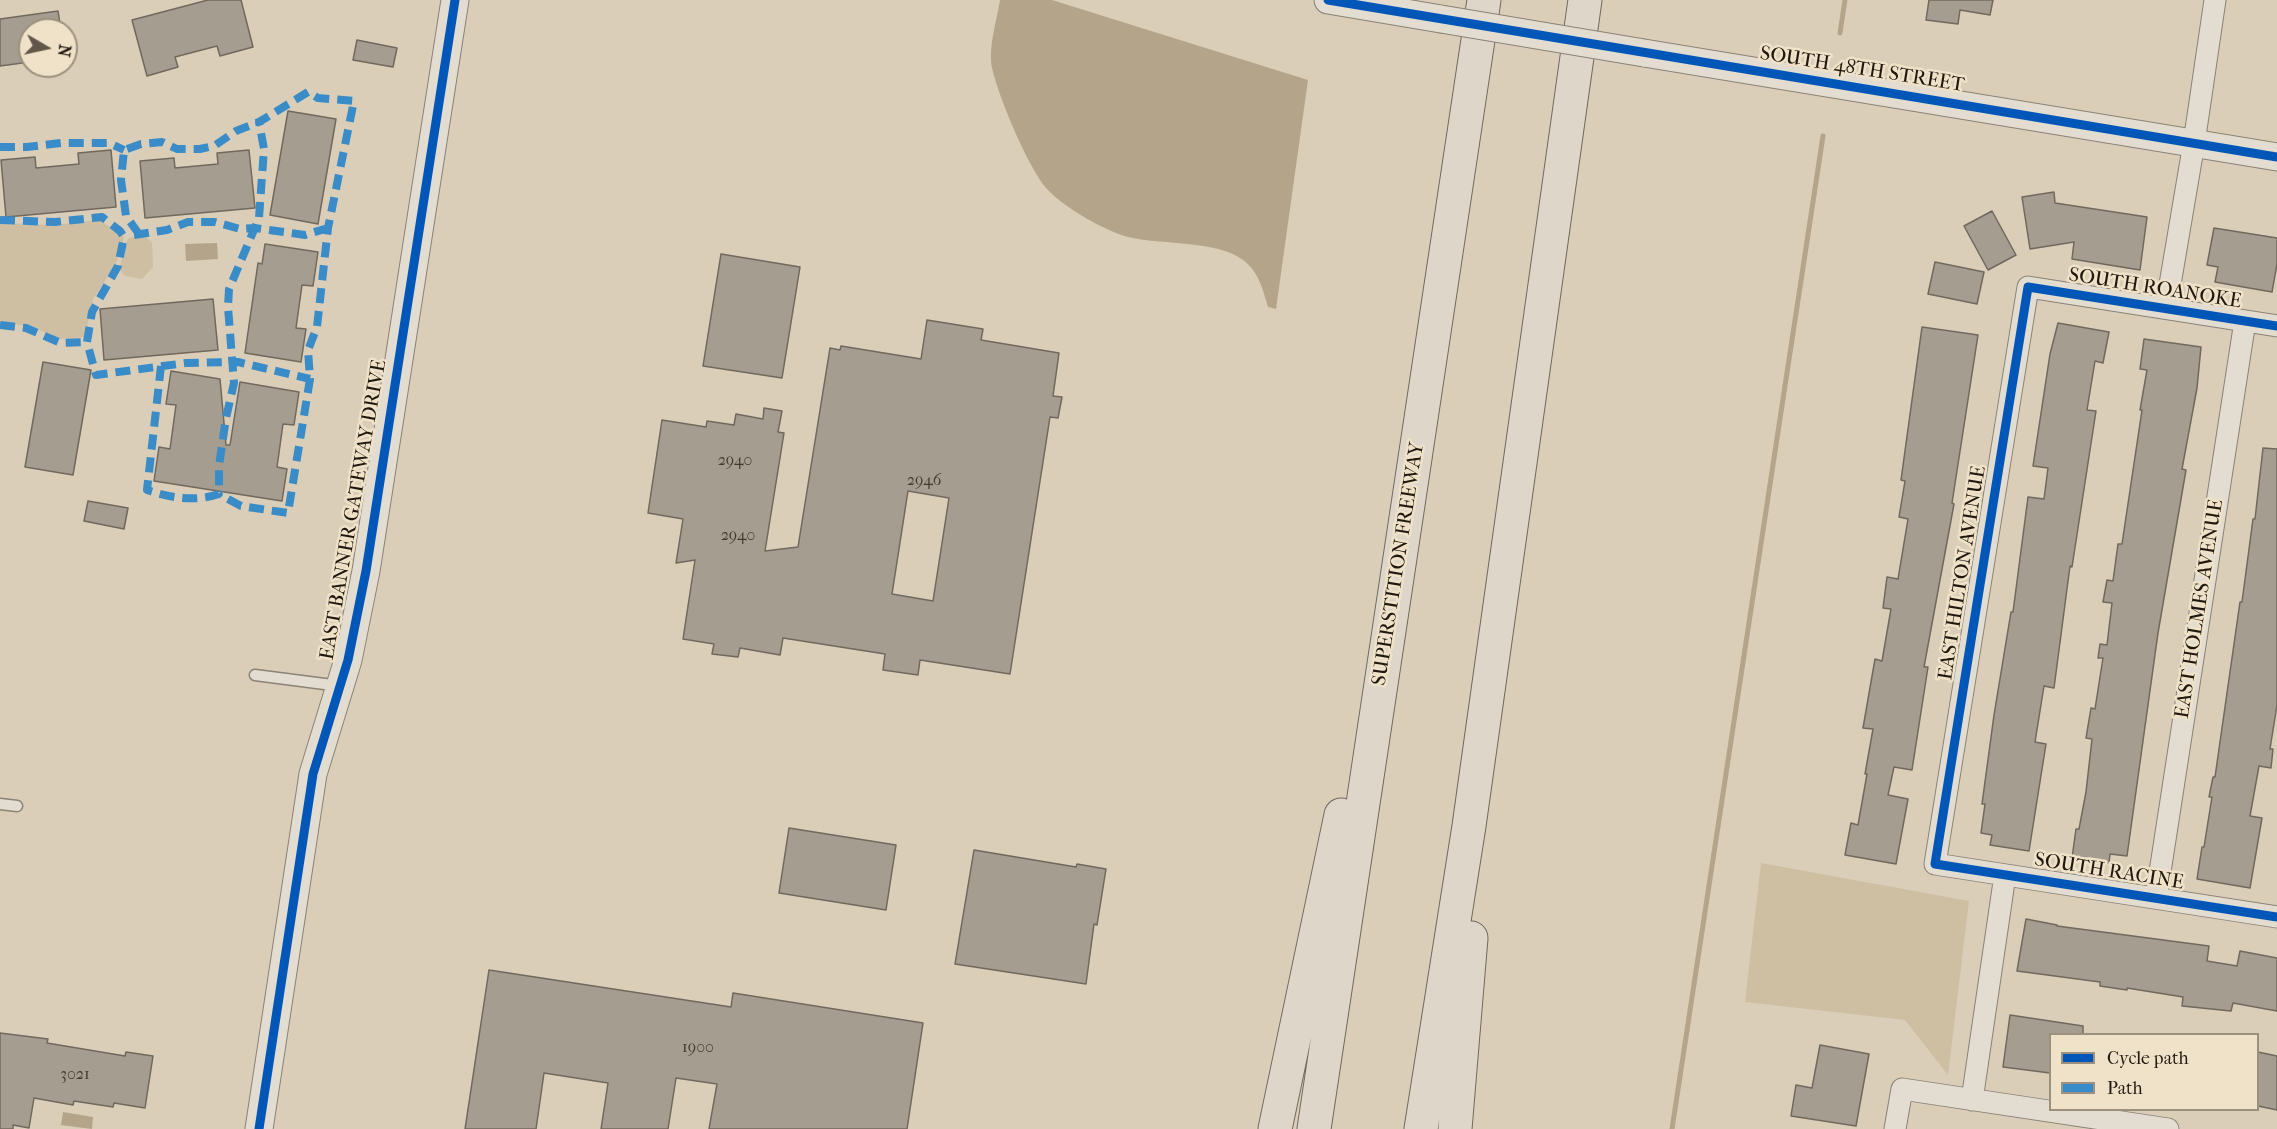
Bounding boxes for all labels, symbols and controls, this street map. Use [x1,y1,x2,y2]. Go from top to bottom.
north arrow [18,18,78,78]
street label: SOUTH 48TH STREET [1758,42,1966,98]
text: N [54,43,75,58]
street label: SOUTH ROANOKE [2067,263,2243,315]
street label: EAST BANNER GATEWAY DRIVE [316,358,392,662]
street label: SUPERSTITION FREEWAY [1368,441,1430,687]
house number: 2940 [718,451,752,471]
street label: EAST HILTON AVENUE [1934,464,1992,682]
house number: 2946 [907,471,941,491]
street label: EAST HOLMES AVENUE [2171,498,2229,720]
house number: 2940 [721,526,755,546]
street label: SOUTH RACINE [2033,848,2185,896]
legend [2049,1033,2259,1111]
house number: 1900 [682,1038,714,1058]
text: Cycle path [2107,1048,2188,1069]
house number: 3021 [60,1065,90,1085]
text: Path [2107,1078,2143,1099]

